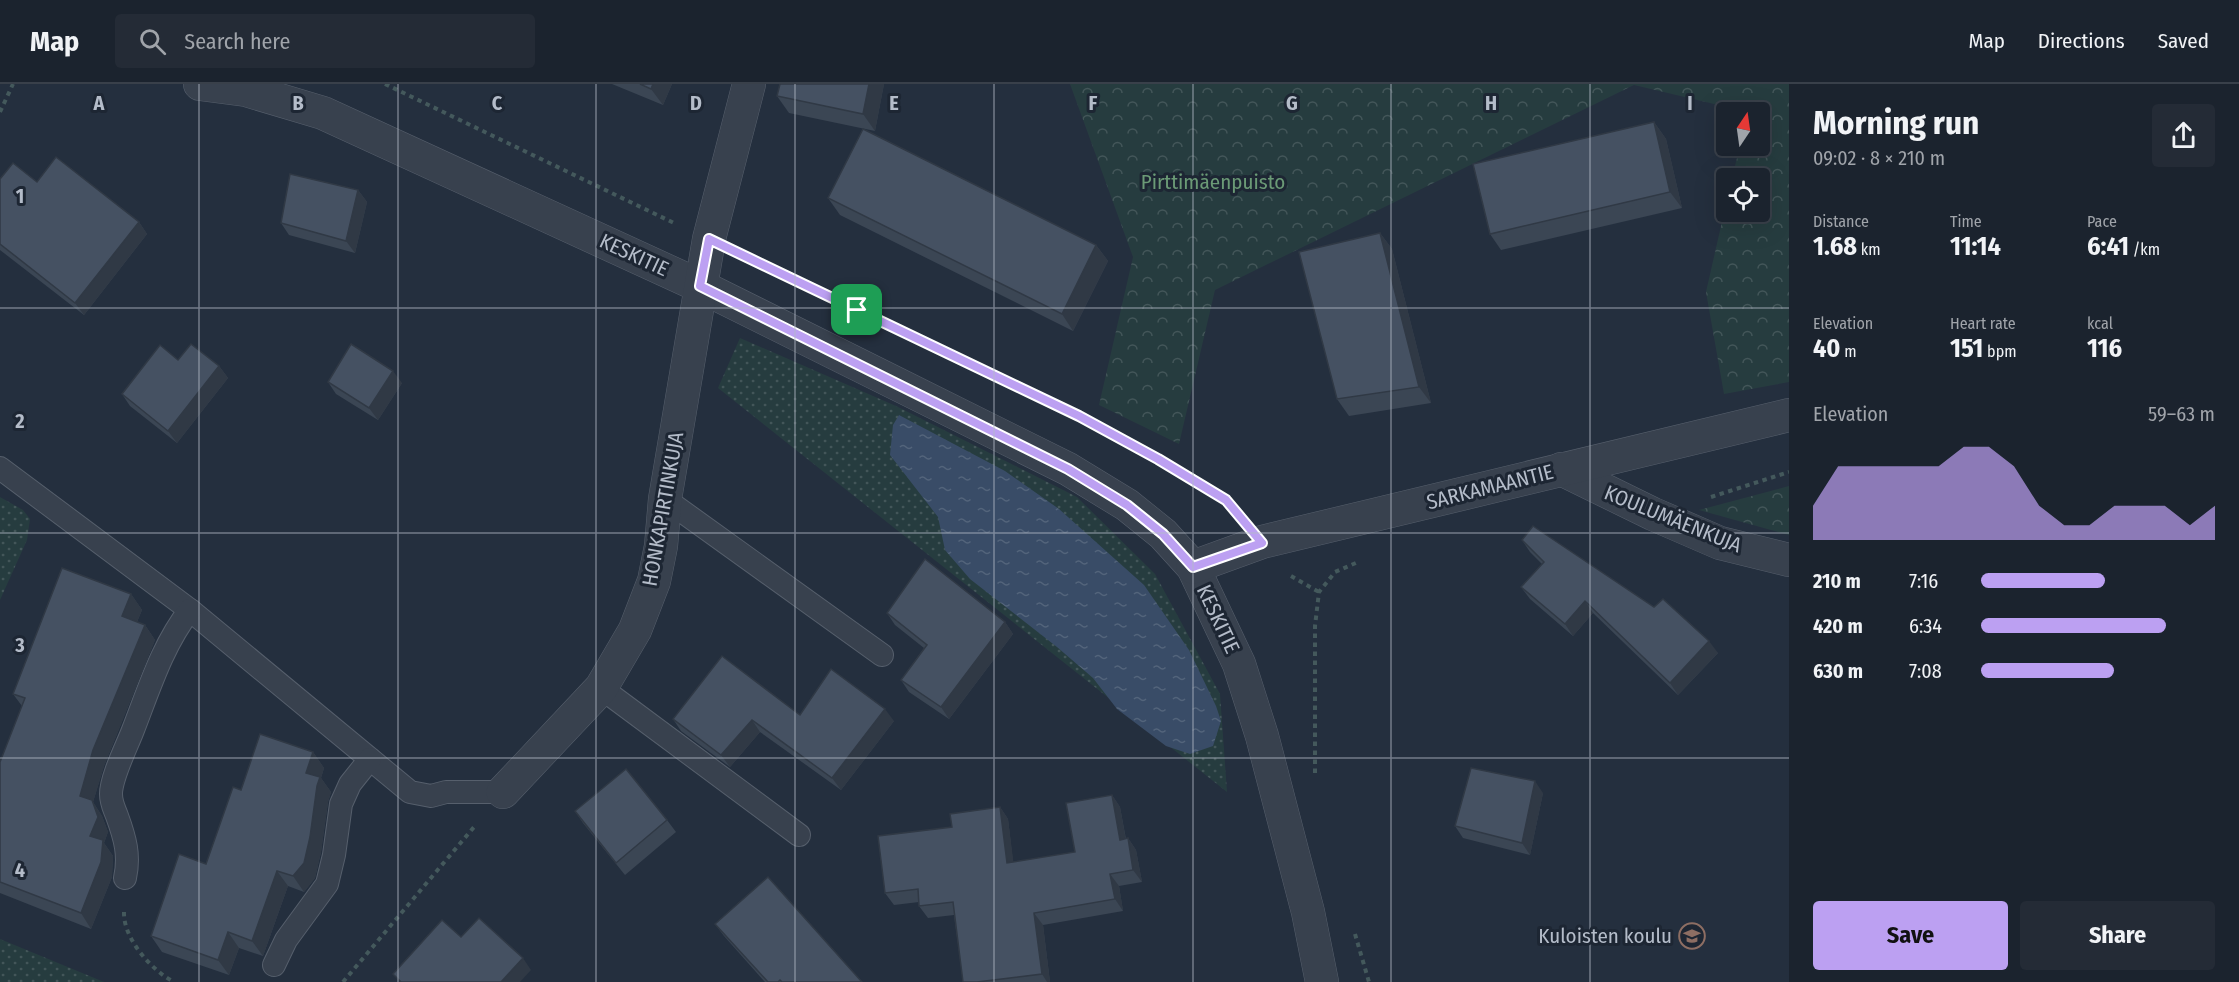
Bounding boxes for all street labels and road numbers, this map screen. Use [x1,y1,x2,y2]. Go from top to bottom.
street label: KESKITIE [595,228,673,282]
street label: HONKAPIRTINKUJA [637,430,689,588]
street label: SARKAMAANTIE [1424,459,1556,515]
street label: KOULUMÄENKUJA [1600,480,1746,558]
street label: KESKITIE [1191,580,1245,658]

